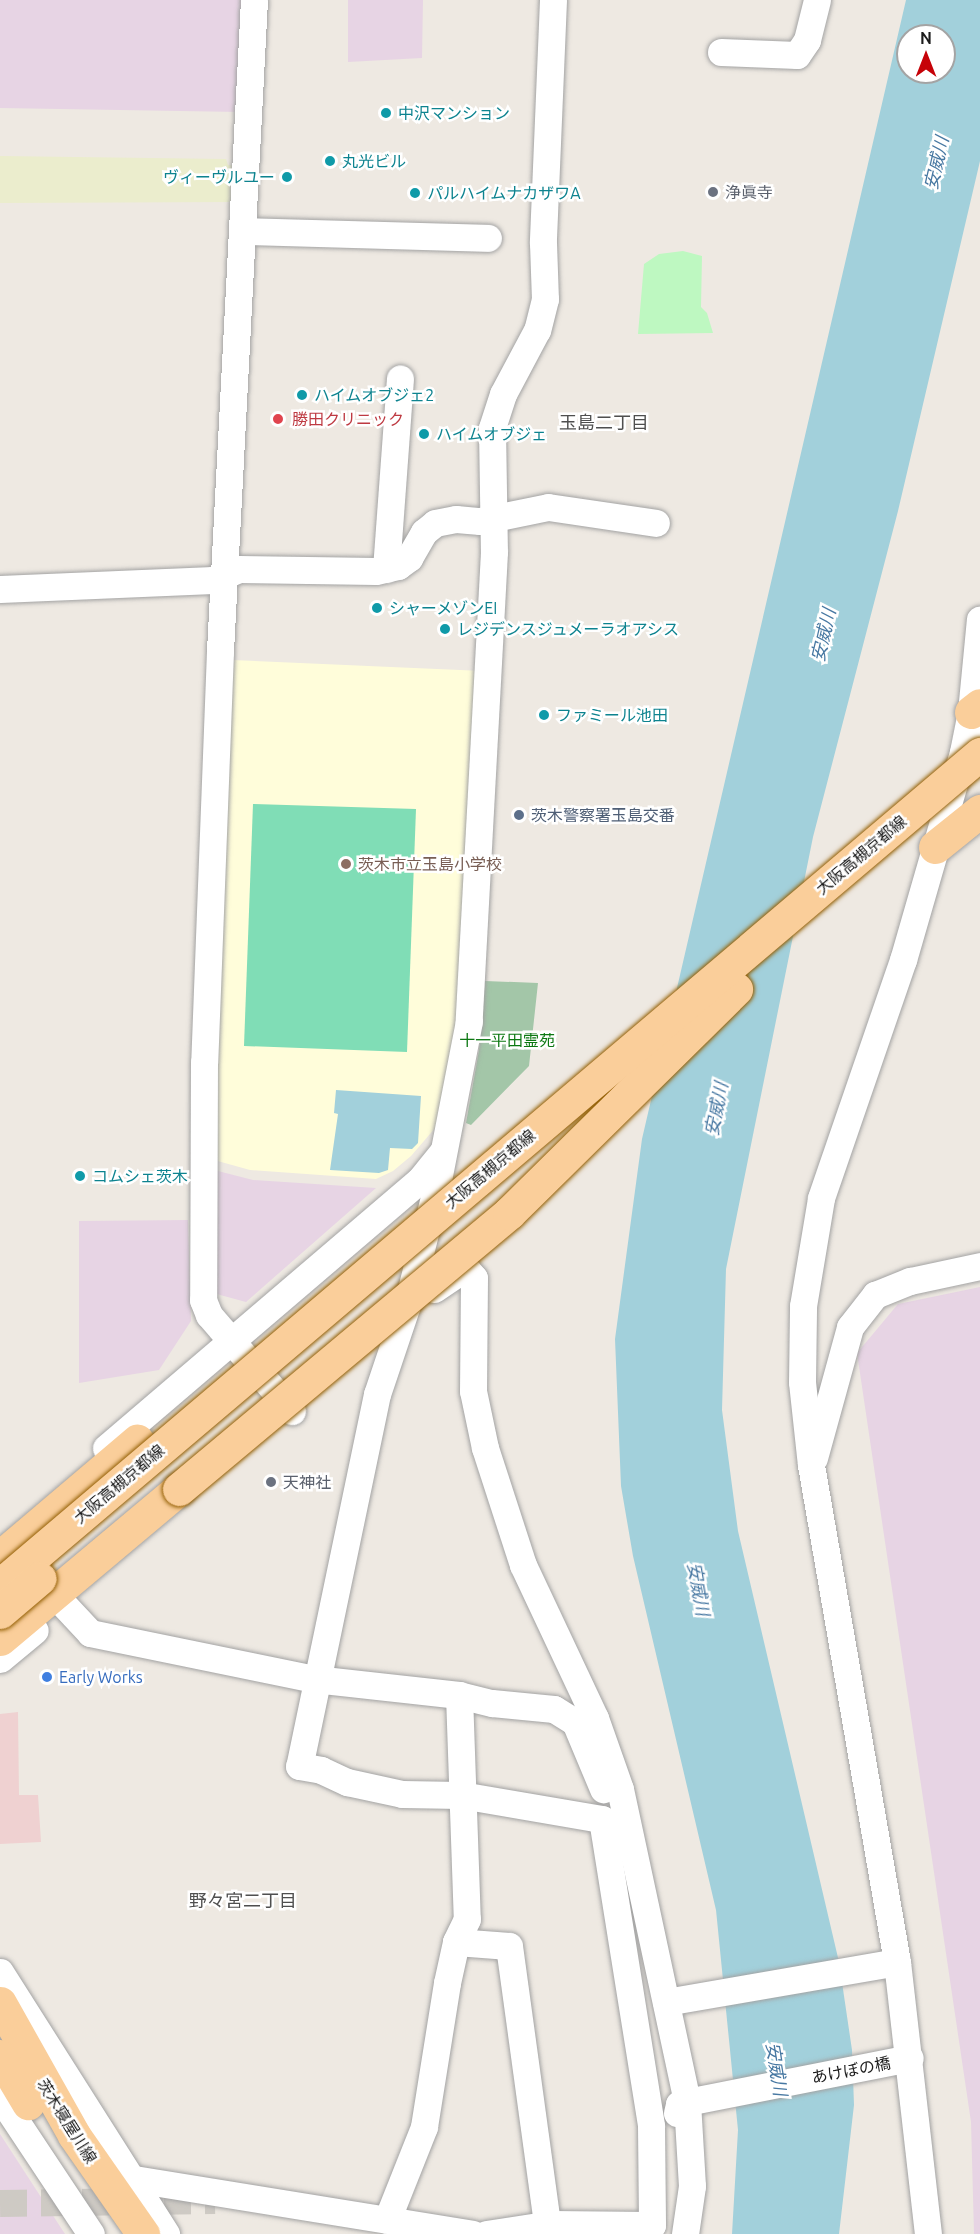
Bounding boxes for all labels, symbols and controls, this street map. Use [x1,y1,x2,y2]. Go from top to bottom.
north arrow [896,24,956,84]
text: N [920,29,932,47]
place label: 中沢マンション [398,103,510,123]
marker: 中沢マンション [379,106,393,120]
water label: 安威川 [919,134,953,192]
place label: 丸光ビル [342,151,406,171]
marker: 丸光ビル [323,154,337,168]
place label: ヴィーヴルユー [163,167,275,187]
marker: ヴィーヴルユー [280,170,294,184]
place label: 浄眞寺 [725,182,773,202]
place label: パルハイムナカザワA [427,183,581,203]
marker: 浄眞寺 [706,185,720,199]
marker: パルハイムナカザワA [408,186,422,200]
place label: ハイムオブジェ2 [314,385,435,405]
marker: ハイムオブジェ2 [295,388,309,402]
place label: 勝田クリニック [292,409,404,429]
marker: 勝田クリニック [269,410,287,428]
district label: 玉島二丁目 [559,411,649,433]
place label: ハイムオブジェ [436,424,548,444]
marker: ハイムオブジェ [417,427,431,441]
place label: シャーメゾンEI [389,598,498,618]
marker: シャーメゾンEI [370,601,384,615]
water label: 安威川 [806,606,840,664]
place label: レジデンスジュメーラオアシス [457,619,681,639]
marker: レジデンスジュメーラオアシス [438,622,452,636]
place label: ファミール池田 [556,705,668,725]
marker: ファミール池田 [537,708,551,722]
place label: 茨木警察署玉島交番 [531,805,675,825]
marker: 茨木警察署玉島交番 [512,808,526,822]
street label: 大阪高槻京都線 [812,812,910,898]
place label: 茨木市立玉島小学校 [358,854,502,874]
marker: 茨木市立玉島小学校 [339,857,353,871]
park label: 十一平田霊苑 [459,1030,555,1050]
water label: 安威川 [700,1080,732,1138]
street label: 大阪高槻京都線 [441,1126,539,1212]
place label: コムシェ茨木 [92,1166,188,1186]
marker: コムシェ茨木 [73,1169,87,1183]
street label: 大阪高槻京都線 [70,1441,168,1527]
place label: 天神社 [283,1472,331,1492]
marker: 天神社 [264,1475,278,1489]
water label: 安威川 [684,1561,714,1617]
place label: Early Works [59,1667,143,1687]
marker: Early Works [40,1670,54,1684]
district label: 野々宮二丁目 [189,1889,297,1911]
water label: 安威川 [762,2041,792,2097]
street label: あけぼの橋 [810,2053,892,2087]
street label: 茨木寝屋川線 [33,2075,101,2167]

